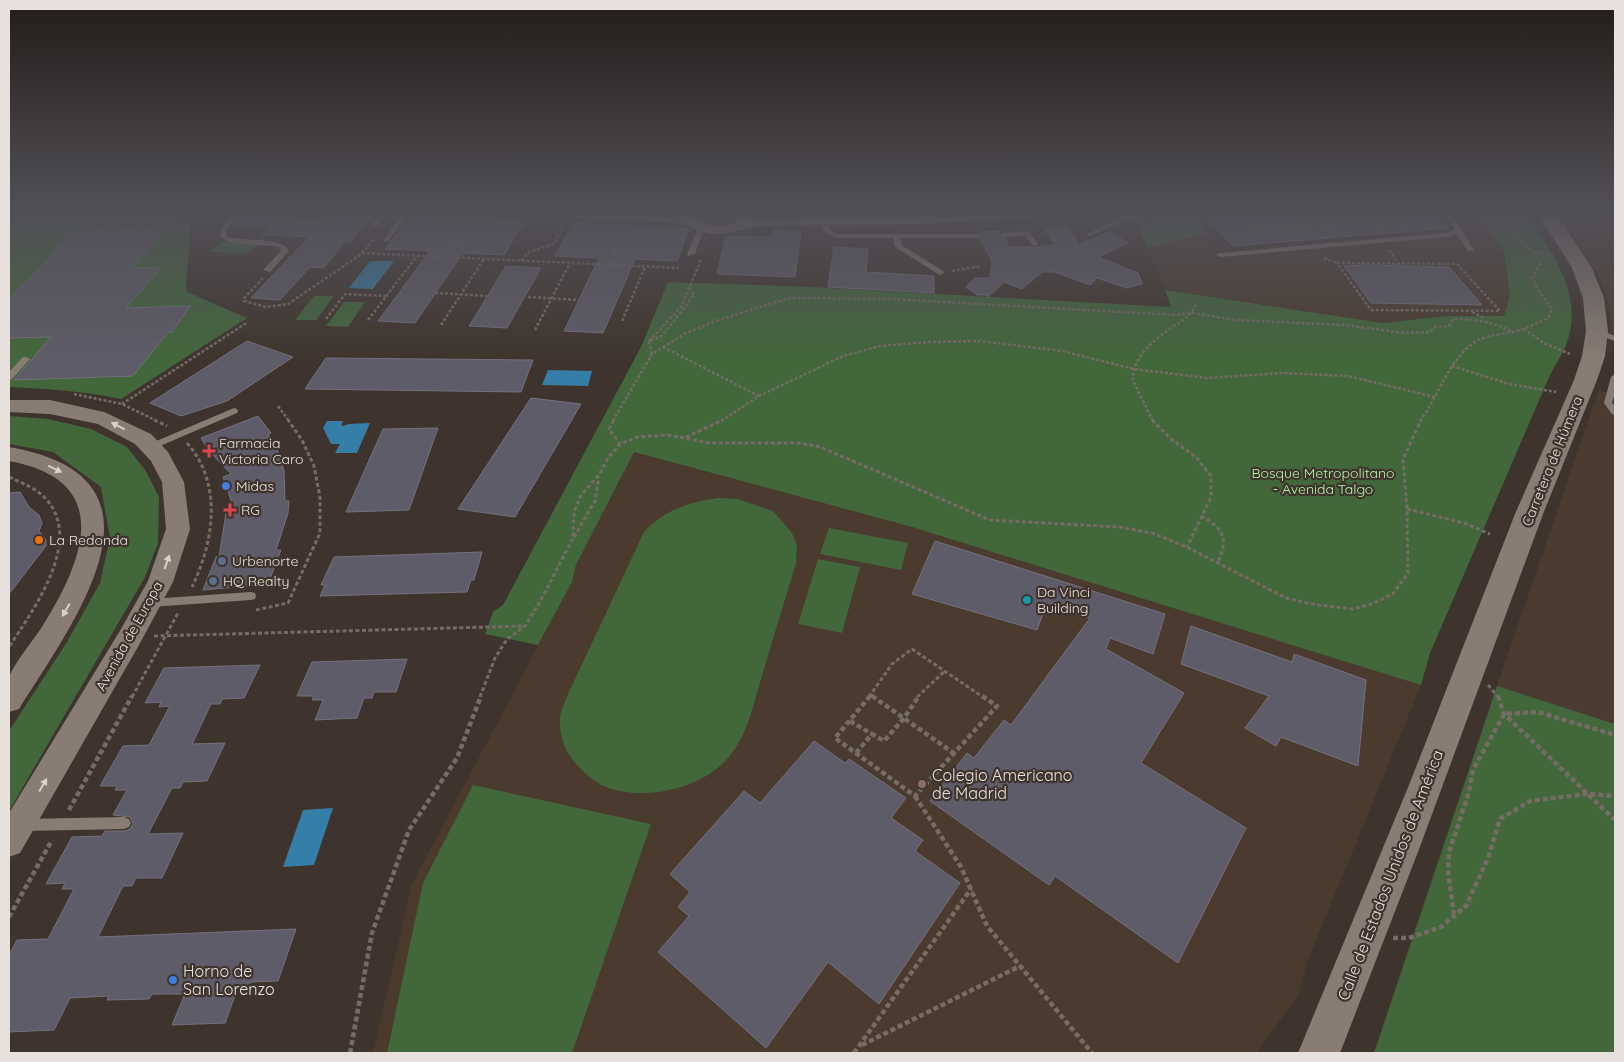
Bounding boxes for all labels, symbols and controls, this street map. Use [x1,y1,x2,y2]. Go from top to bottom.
street label: Carretera de Húmera [1518,393,1586,529]
one-way arrow [111,422,125,430]
place label: Farmacia Victoria Caro [219,434,304,468]
marker: Farmacia Victoria Caro [203,445,215,457]
park label: Bosque Metropolitano - Avenida Talgo [1251,464,1395,498]
one-way arrow [48,465,62,473]
place label: Midas [236,477,274,495]
marker: Midas [220,480,232,492]
place label: RG [241,501,260,519]
marker: RG [223,503,237,517]
place label: La Redonda [49,531,128,549]
marker: La Redonda [33,534,45,546]
place label: Urbenorte [232,552,298,570]
one-way arrow [163,554,171,569]
marker: Urbenorte [216,555,228,567]
place label: HQ Realty [223,572,289,590]
marker: HQ Realty [207,575,219,587]
street label: Avenida de Europa [91,578,167,694]
place label: Da Vinci Building [1037,583,1090,617]
marker: Da Vinci Building [1021,594,1033,606]
one-way arrow [61,603,70,616]
street label: Calle de Estados Unidos de América [1333,747,1447,1003]
place label: Colegio Americano de Madrid [932,765,1073,803]
one-way arrow [38,778,47,791]
marker: Colegio Americano de Madrid [916,778,928,790]
place label: Horno de San Lorenzo [183,961,275,999]
marker: Horno de San Lorenzo [167,974,179,986]

